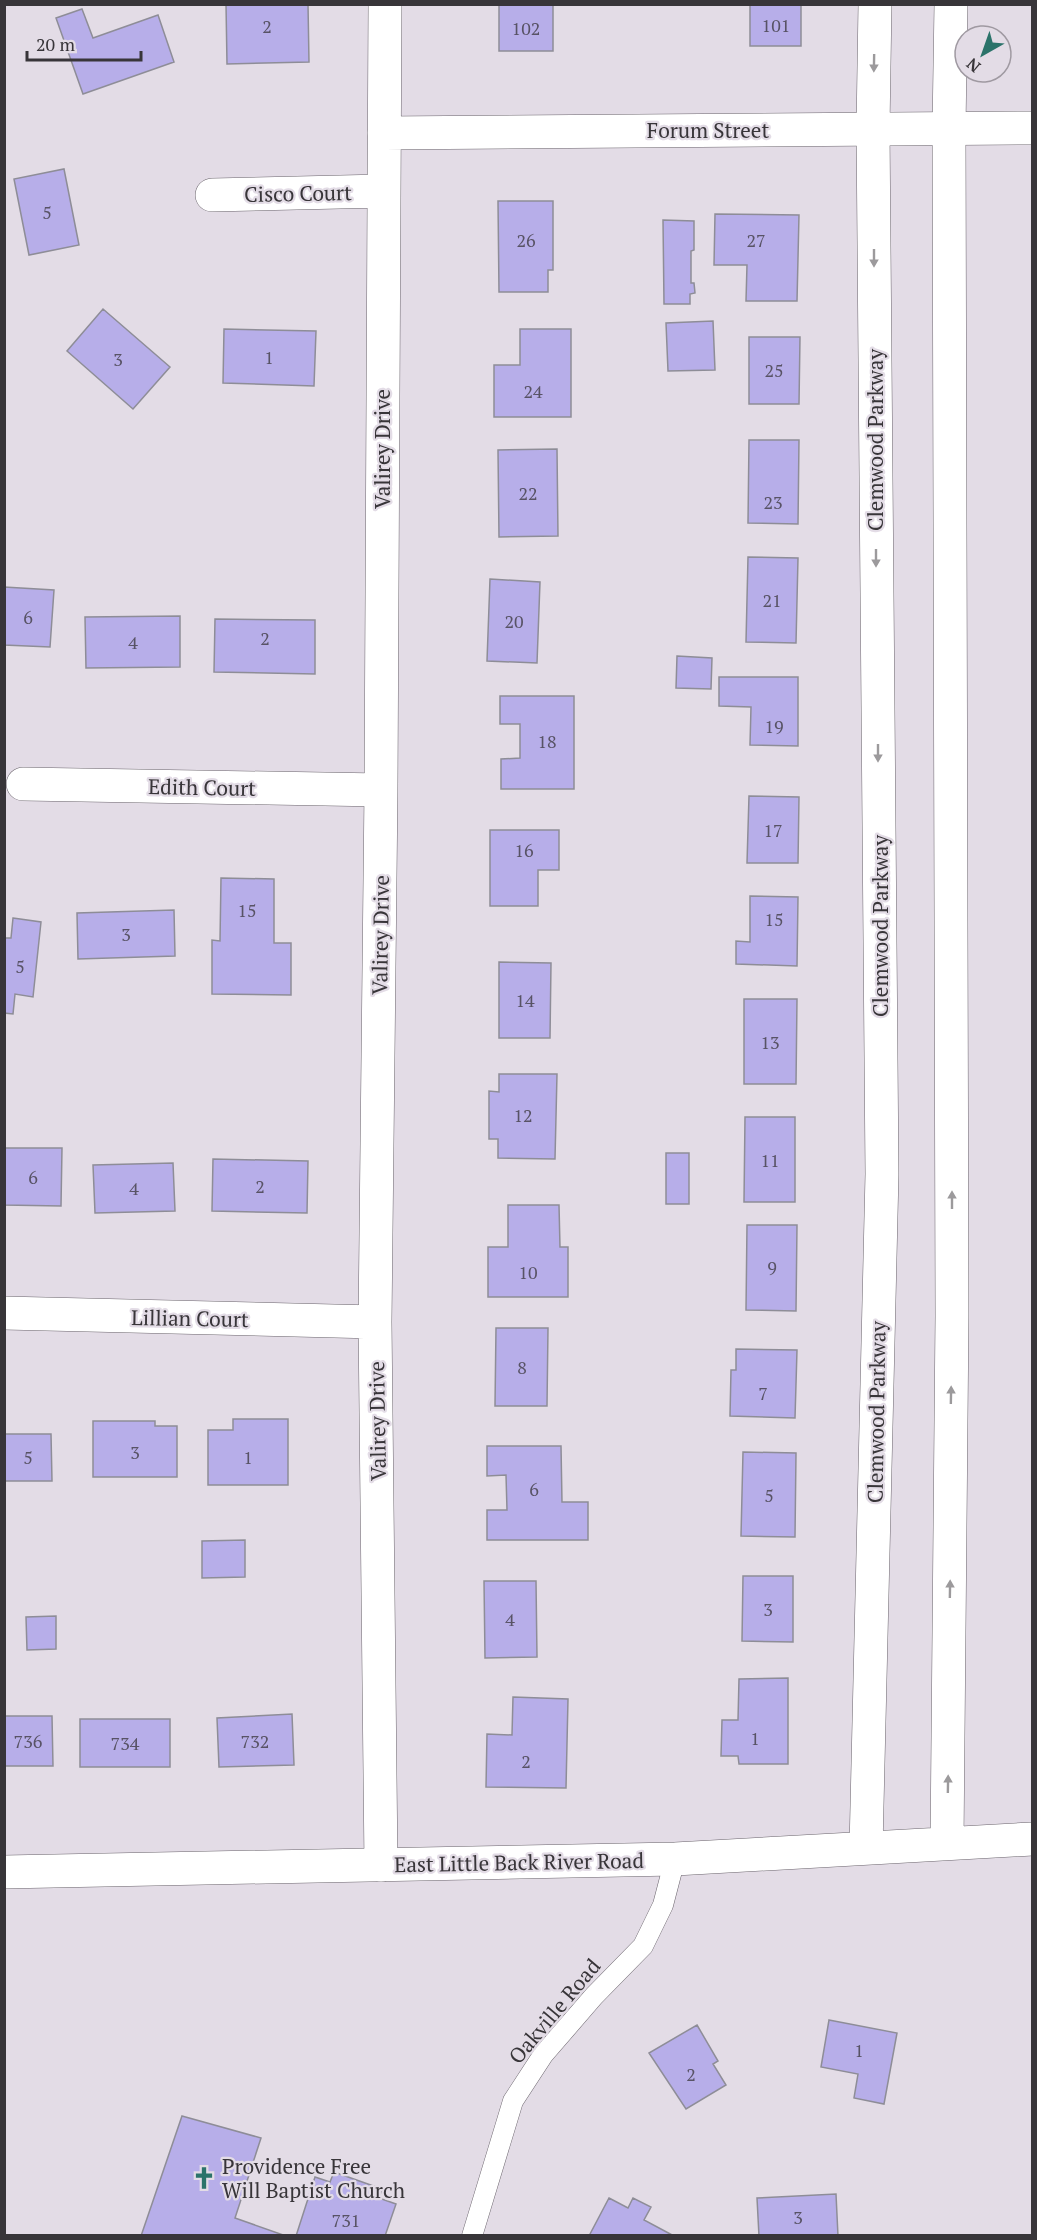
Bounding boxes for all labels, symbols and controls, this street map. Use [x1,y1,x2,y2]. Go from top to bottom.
house number: 101 [762,13,790,37]
house number: 2 [262,14,272,38]
house number: 102 [512,16,540,40]
scale bar [27,24,141,62]
north arrow [953,24,1013,84]
text: 20 m [36,32,76,56]
one-way arrow [869,53,879,72]
text: N [962,53,985,78]
street label: Forum Street [647,116,769,144]
street label: Cisco Court [244,178,352,208]
house number: 5 [42,200,52,224]
house number: 26 [516,228,536,252]
house number: 27 [746,228,766,252]
one-way arrow [869,248,879,267]
house number: 1 [264,345,274,369]
house number: 3 [113,347,123,371]
street label: Clemwood Parkway [861,349,889,531]
house number: 25 [764,358,784,382]
house number: 24 [523,379,543,403]
street label: Valirey Drive [368,389,396,509]
house number: 22 [518,481,538,505]
house number: 23 [763,490,783,514]
one-way arrow [871,548,881,567]
house number: 21 [762,588,782,612]
house number: 6 [23,605,33,629]
house number: 20 [504,609,524,633]
house number: 2 [260,626,270,650]
house number: 4 [128,630,138,654]
house number: 19 [764,714,784,738]
house number: 18 [537,729,557,753]
one-way arrow [873,743,883,762]
street label: Edith Court [148,772,256,802]
house number: 17 [763,818,783,842]
street label: Clemwood Parkway [866,835,894,1017]
house number: 16 [514,838,534,862]
street label: Valirey Drive [365,875,395,995]
house number: 15 [237,898,257,922]
house number: 15 [764,907,784,931]
house number: 3 [121,922,131,946]
house number: 5 [15,954,25,978]
house number: 14 [515,988,535,1012]
house number: 13 [760,1030,780,1054]
house number: 12 [513,1103,533,1127]
house number: 11 [760,1148,780,1172]
house number: 6 [28,1165,38,1189]
house number: 2 [255,1174,265,1198]
house number: 4 [129,1176,139,1200]
one-way arrow [947,1190,957,1209]
house number: 9 [767,1255,777,1279]
house number: 10 [518,1260,538,1284]
street label: Lillian Court [131,1303,249,1333]
street label: Clemwood Parkway [860,1320,892,1503]
house number: 8 [517,1355,527,1379]
street label: Valirey Drive [362,1361,392,1481]
house number: 7 [758,1381,768,1405]
one-way arrow [946,1385,956,1404]
house number: 3 [130,1440,140,1464]
house number: 5 [23,1445,33,1469]
house number: 1 [243,1445,253,1469]
house number: 6 [529,1477,539,1501]
house number: 5 [764,1483,774,1507]
one-way arrow [945,1580,954,1599]
house number: 3 [763,1597,773,1621]
house number: 4 [505,1607,515,1631]
house number: 1 [750,1726,760,1750]
house number: 736 [14,1729,43,1753]
house number: 732 [241,1729,269,1753]
house number: 734 [111,1731,140,1755]
house number: 2 [521,1749,531,1773]
one-way arrow [943,1775,953,1794]
street label: East Little Back River Road [394,1846,645,1878]
street label: Oakville Road [502,1952,606,2069]
house number: 1 [854,2038,864,2062]
house number: 2 [686,2062,696,2086]
place label: Providence Free Will Baptist Church [222,2152,405,2204]
church icon: Providence Free Will Baptist Church [191,2165,217,2191]
house number: 3 [793,2205,803,2229]
house number: 731 [332,2208,360,2232]

